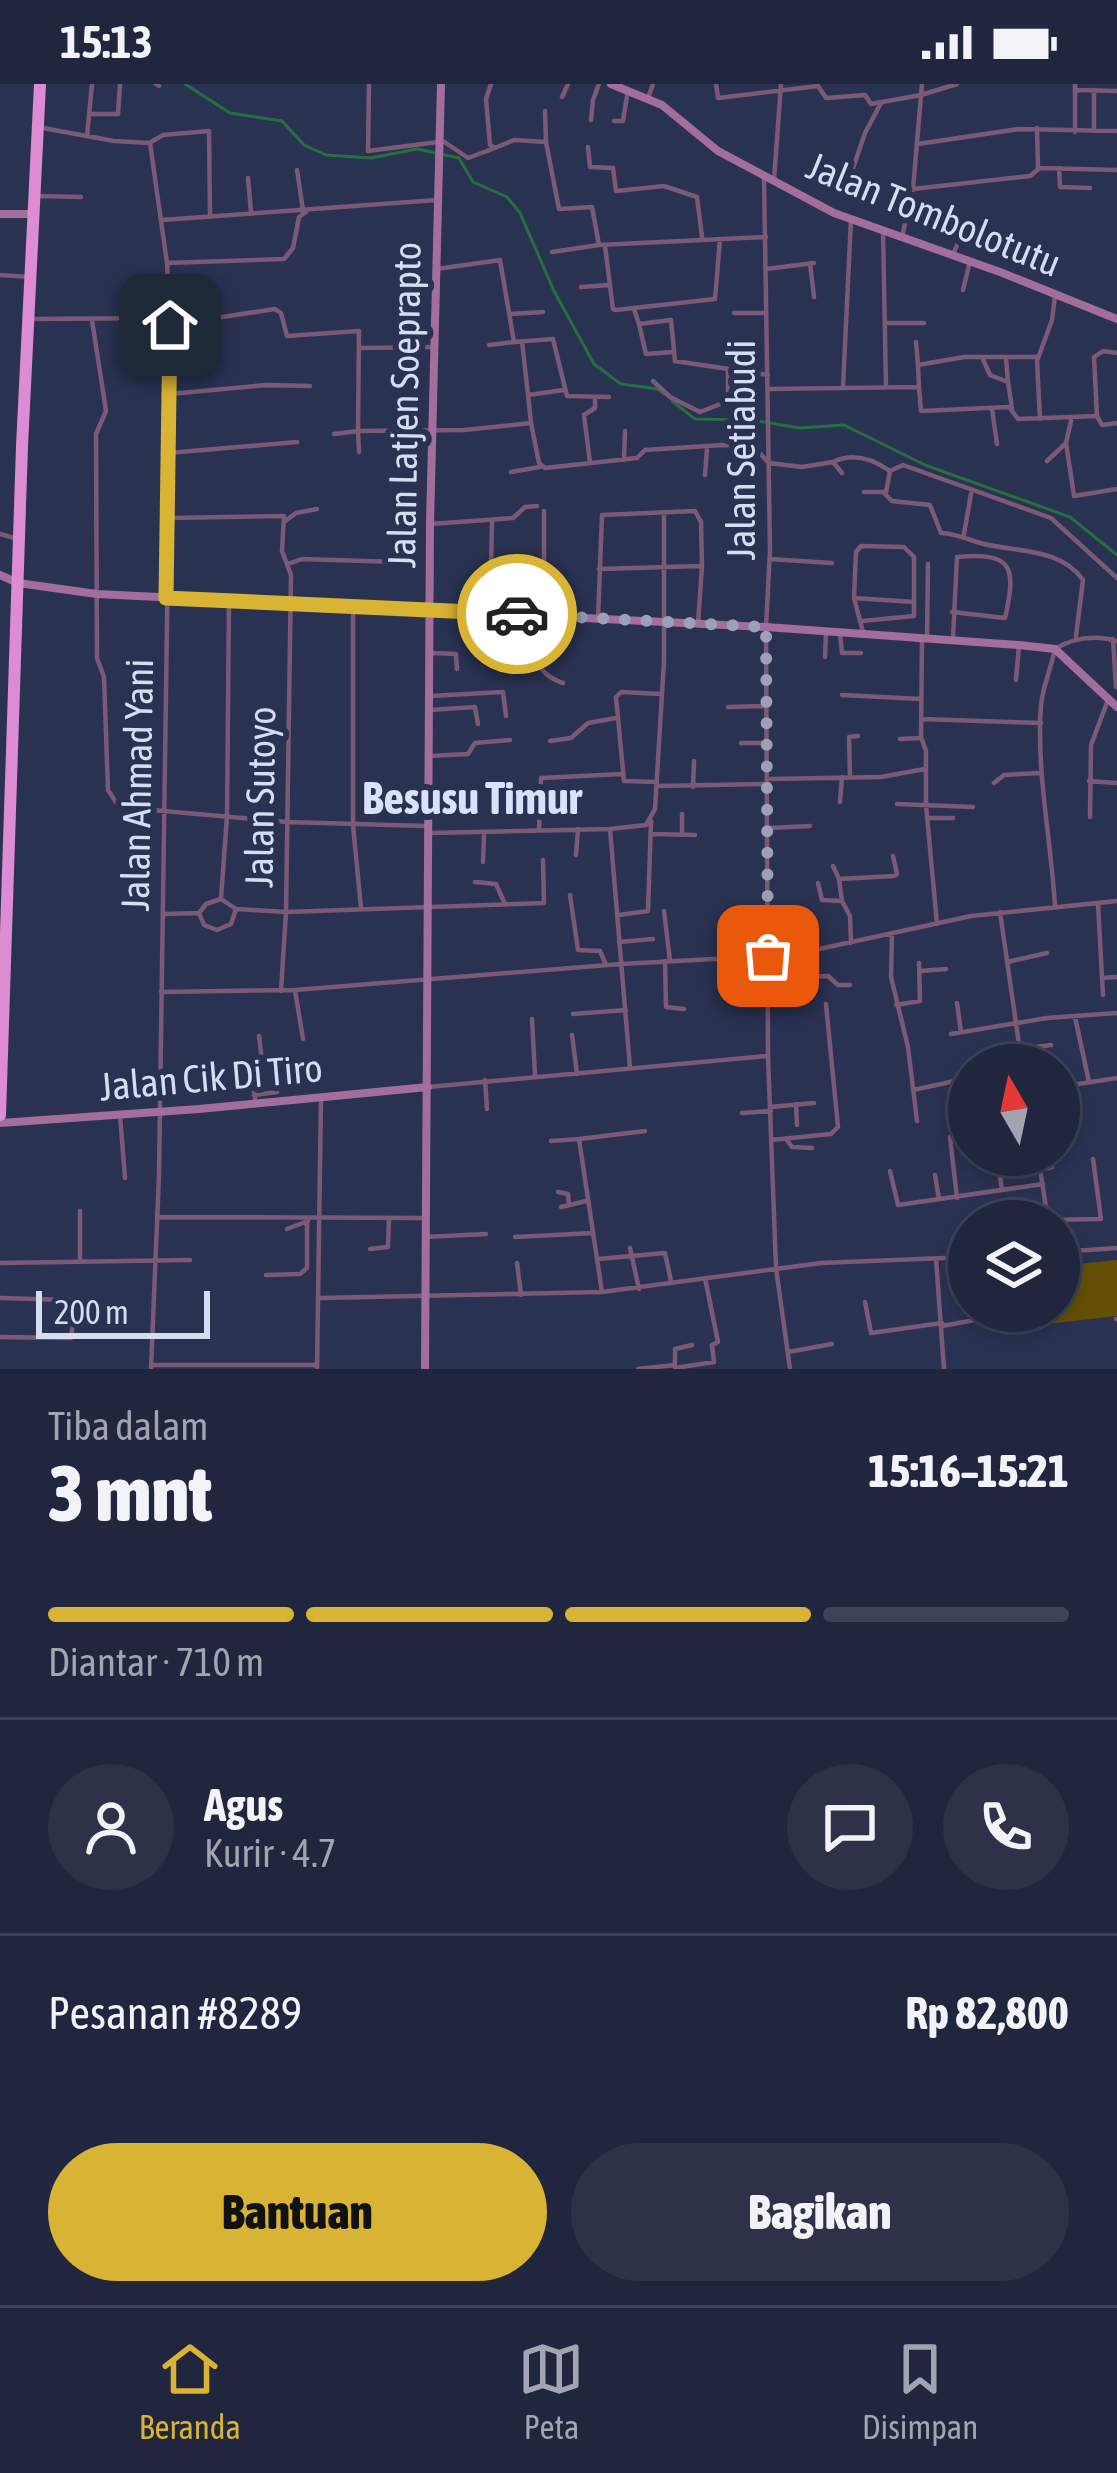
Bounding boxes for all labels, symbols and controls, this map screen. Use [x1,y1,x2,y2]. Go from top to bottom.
text: 15:13 [60,16,153,68]
street label: Jalan Tombolotutu [801,143,1067,285]
street label: Jalan Latjen Soeprapto [379,242,429,568]
pin [119,274,221,376]
icon: home [137,292,203,358]
street label: Jalan Setiabudi [719,340,763,560]
courier [457,554,577,674]
icon: car [484,581,550,647]
street label: Jalan Ahmad Yani [113,658,161,912]
street label: Jalan Sutoyo [236,706,284,888]
district label: Besusu Timur [362,772,584,824]
pin [717,905,819,1007]
icon: bag [735,923,801,989]
north arrow [948,1044,1080,1176]
map controls [948,1044,1080,1332]
street label: Jalan Cik Di Tiro [98,1045,324,1109]
button: layers [948,1200,1080,1332]
scale bar [36,1285,210,1338]
text: 200 m [54,1293,129,1331]
text: Tiba dalam [48,1404,208,1448]
text: 15:16–15:21 [868,1445,1069,1497]
text: 3 mnt [48,1448,212,1538]
text: Diantar · 710 m [48,1640,264,1684]
button: person [48,1764,174,1890]
button: chat [787,1764,913,1890]
button: phone [943,1764,1069,1890]
text: Agus [204,1779,283,1831]
text: Kurir · 4.7 [204,1831,336,1875]
text: Pesanan #8289 [48,1987,302,2039]
text: Rp 82,800 [905,1987,1069,2039]
button: Bantuan [48,2143,547,2281]
button: Bagikan [571,2143,1069,2281]
tab: Beranda [139,2336,241,2446]
tab: Peta [518,2336,584,2446]
tab: Disimpan [862,2336,978,2446]

